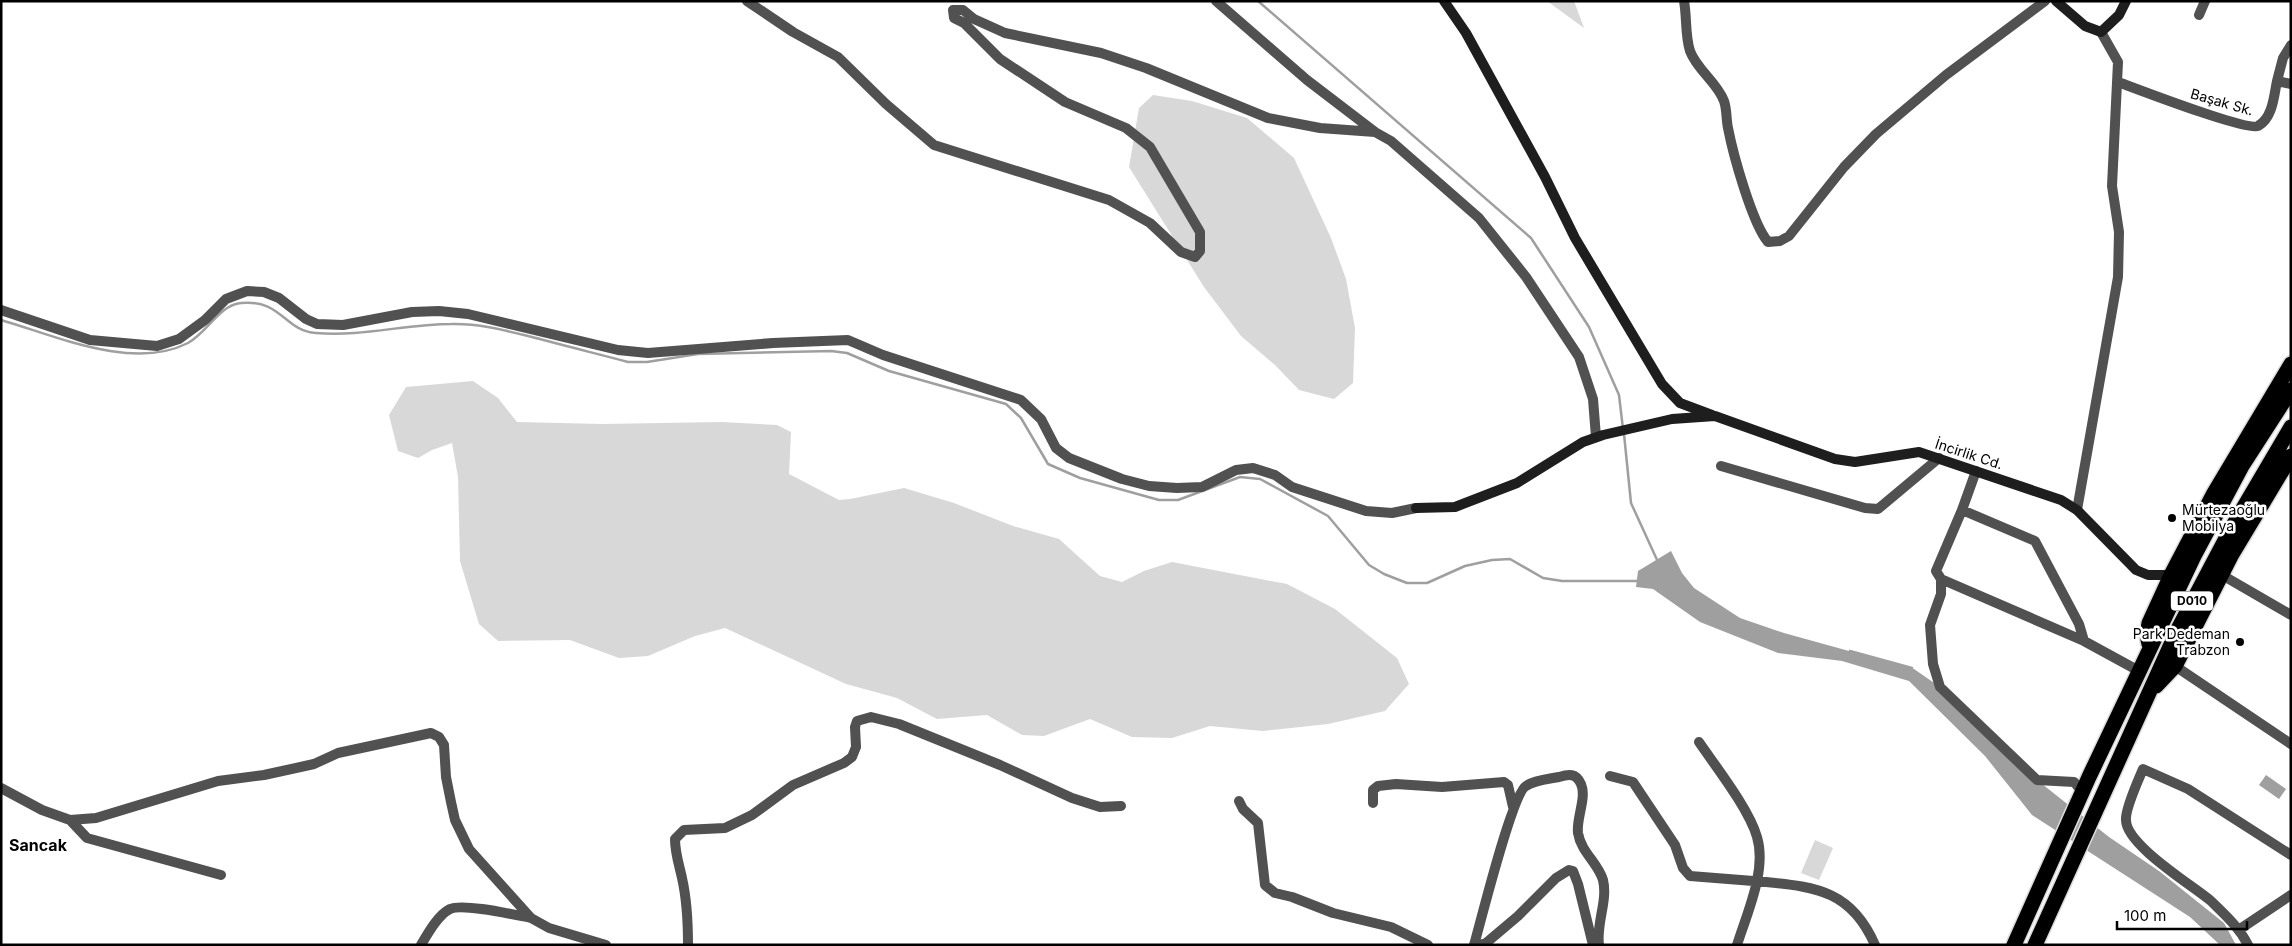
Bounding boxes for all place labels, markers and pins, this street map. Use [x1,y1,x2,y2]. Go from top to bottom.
place label: Mürtezaoğlu Mobilya [2182,501,2265,534]
marker: Mürtezaoğlu Mobilya [2166,512,2178,524]
place label: Park Dedeman Trabzon [2133,625,2230,658]
marker: Park Dedeman Trabzon [2234,636,2246,648]

